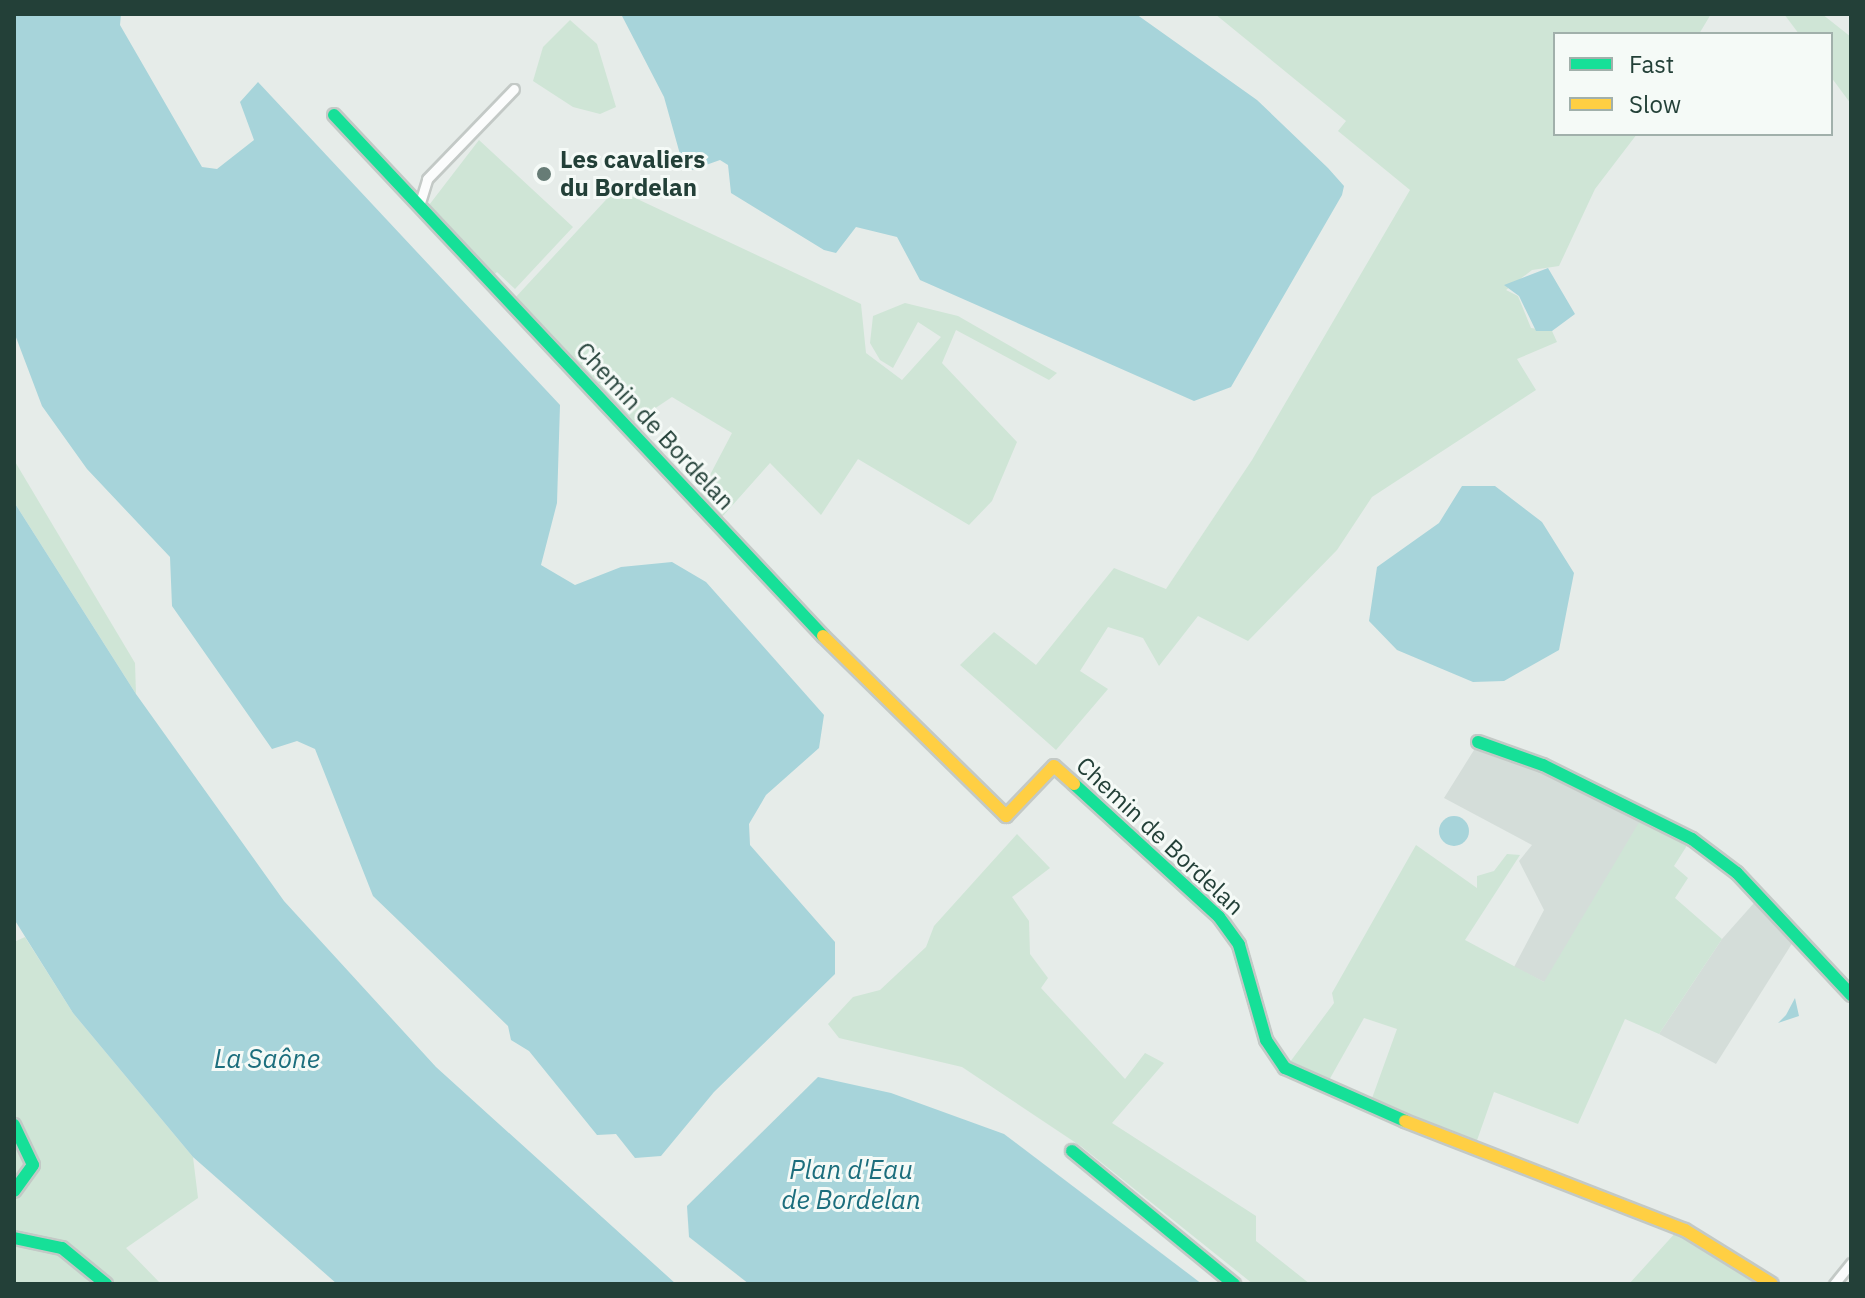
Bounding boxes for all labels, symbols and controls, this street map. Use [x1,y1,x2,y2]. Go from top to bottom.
legend [1553,32,1833,136]
text: Fast [1629,48,1674,80]
text: Slow [1629,88,1681,120]
place label: Les cavaliers du Bordelan [560,146,705,202]
marker: Les cavaliers du Bordelan [535,165,553,183]
street label: Chemin de Bordelan [570,336,740,516]
street label: Chemin de Bordelan [1070,751,1250,921]
water label: La Saône [214,1043,320,1075]
water label: Plan d'Eau de Bordelan [781,1154,921,1216]

